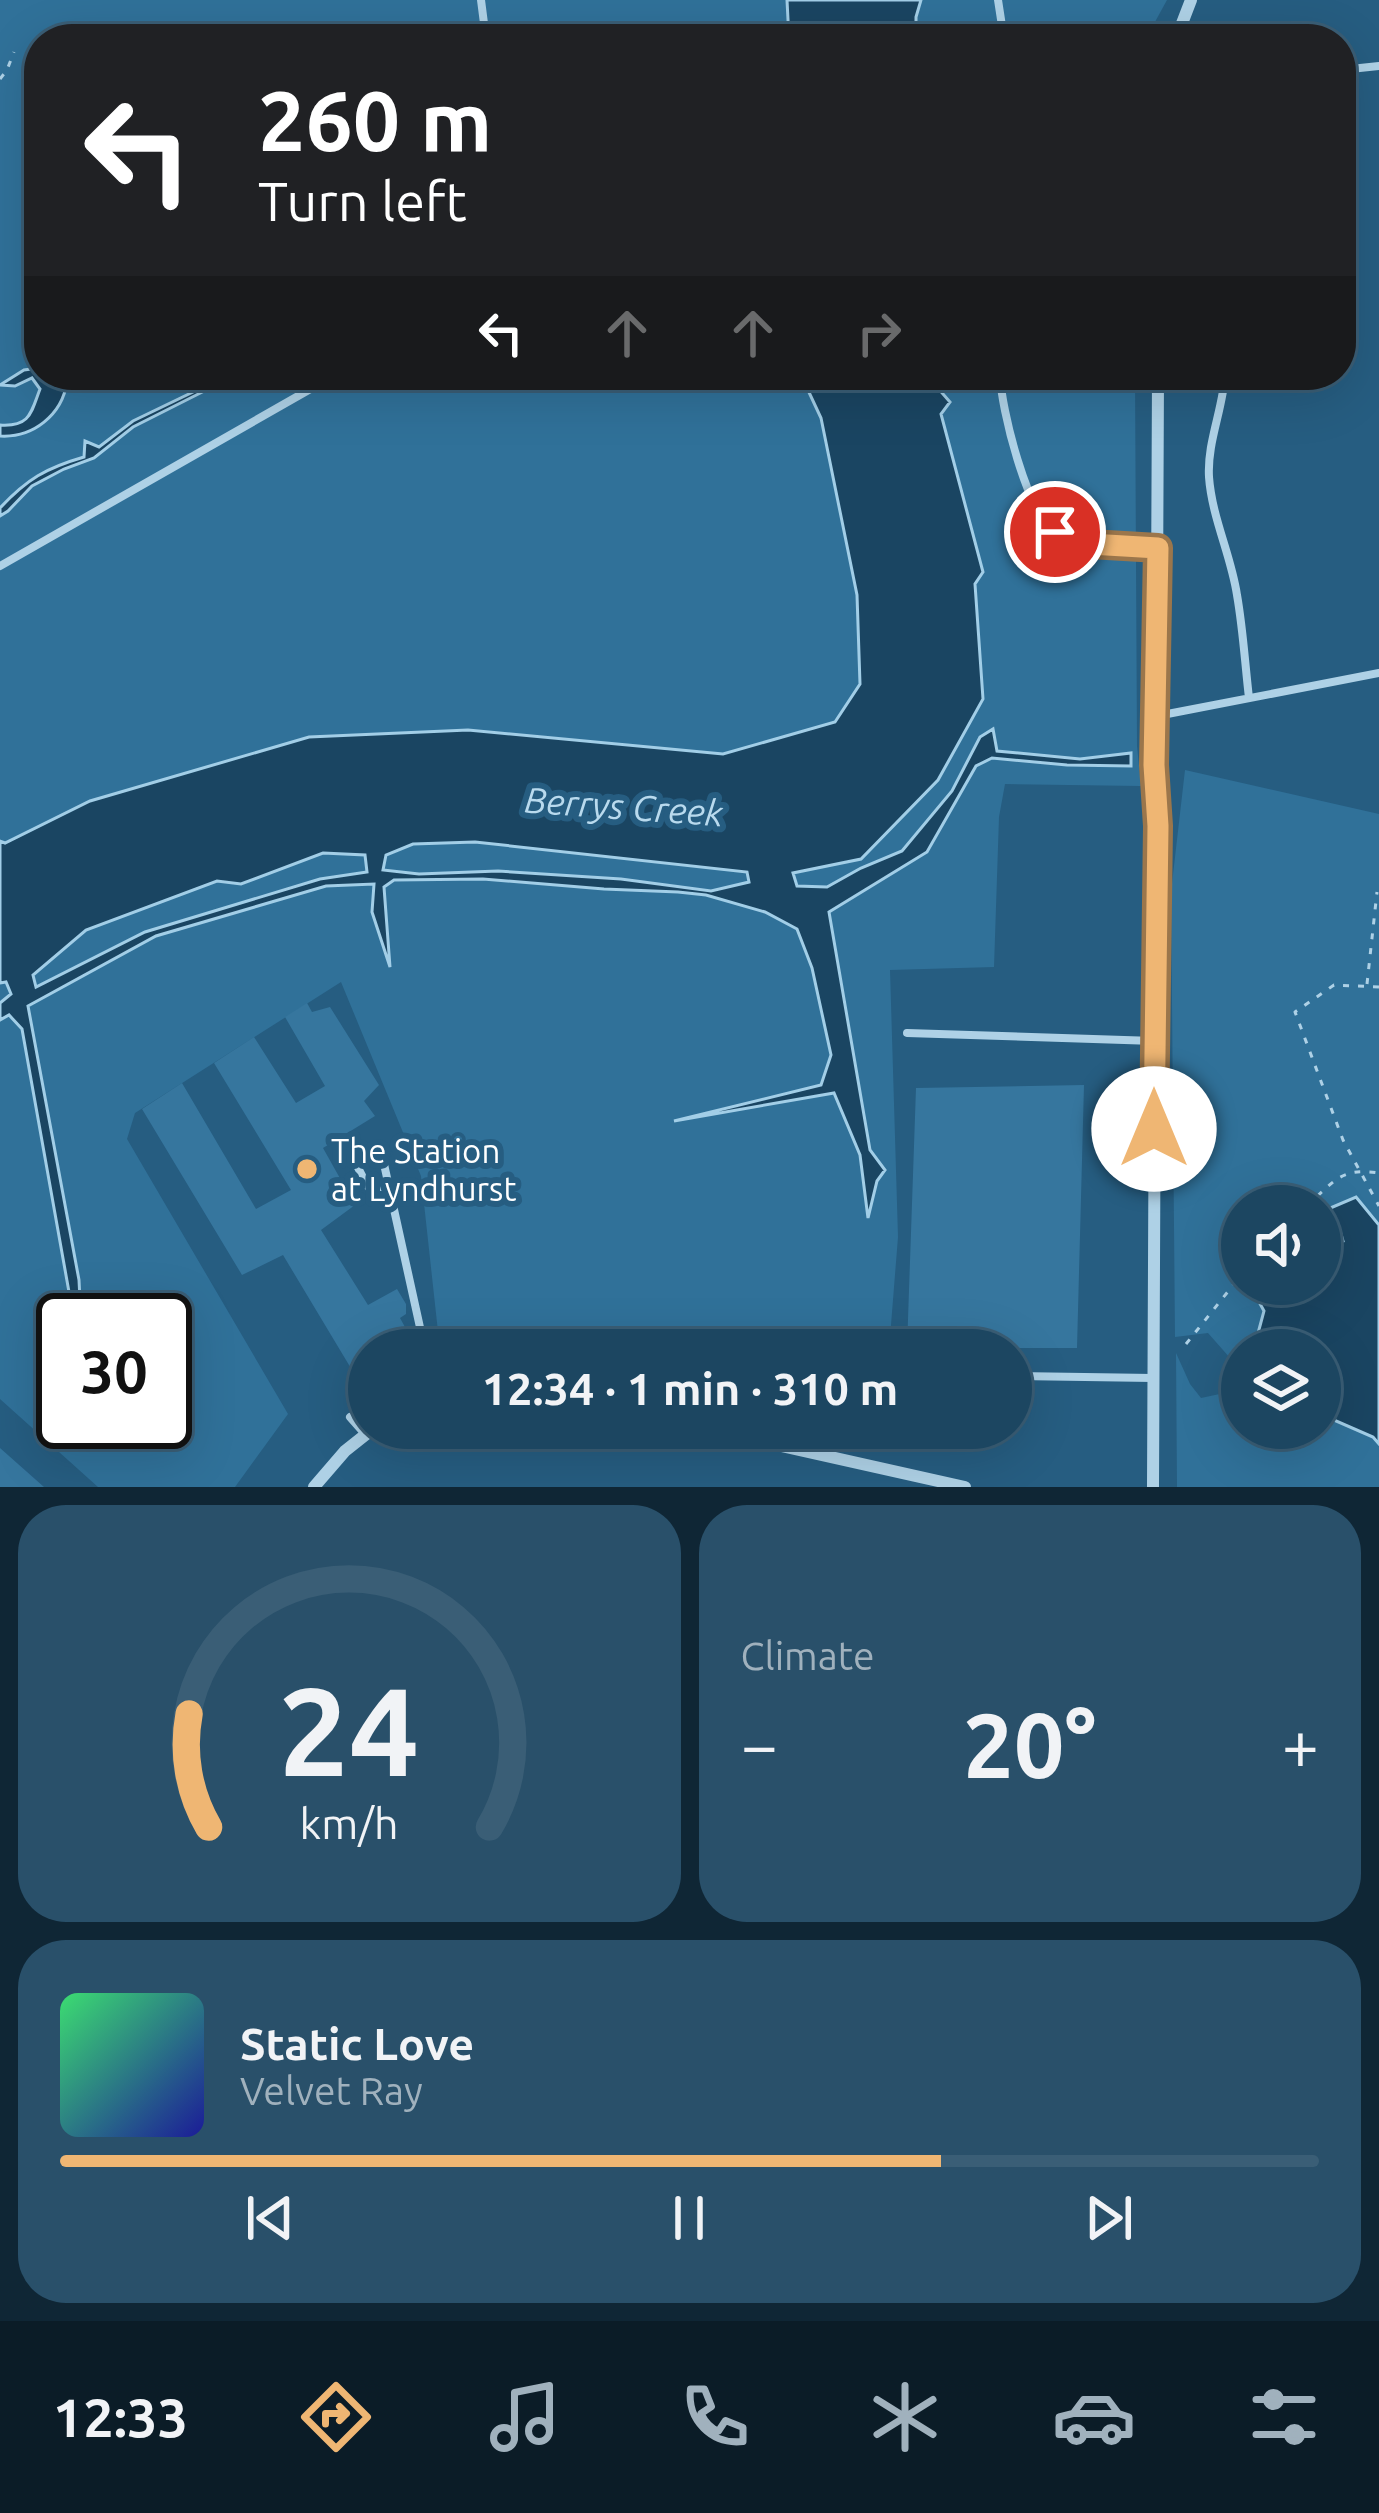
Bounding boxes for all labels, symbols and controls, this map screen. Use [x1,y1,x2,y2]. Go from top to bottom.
icon: left [60,72,216,228]
text: 260 m [258,73,492,167]
text: Turn left [258,171,467,231]
icon: left [468,300,534,366]
icon: ahead [594,300,660,366]
icon: ahead [720,300,786,366]
icon: right [846,300,912,366]
pin [1004,481,1106,583]
icon: arrive [1022,499,1088,565]
water label: Berrys Creek [523,779,725,833]
position arrow [1091,1066,1217,1192]
place label: The Station at Lyndhurst [331,1132,516,1207]
marker: The Station at Lyndhurst [294,1156,320,1182]
map controls [1221,1185,1341,1449]
button: sound [1221,1185,1341,1305]
speed limit sign: 30 [36,1293,192,1449]
button: layers [1221,1329,1341,1449]
text: 12:34 · 1 min · 310 m [482,1363,898,1414]
text: Climate [741,1634,875,1677]
text: 24 [279,1660,420,1800]
text: 20° [963,1694,1096,1795]
text: − [741,1707,778,1781]
text: + [1282,1707,1319,1781]
text: km/h [300,1798,399,1846]
text: Static Love [240,2018,474,2069]
text: Velvet Ray [240,2069,423,2112]
icon: previous [237,2185,303,2251]
icon: pause [656,2185,722,2251]
icon: next [1076,2185,1142,2251]
icon: directions [294,2375,378,2459]
icon: music [483,2375,567,2459]
icon: phone [673,2375,757,2459]
icon: climate [863,2375,947,2459]
icon: car [1052,2375,1136,2459]
icon: filters [1242,2375,1326,2459]
text: 12:33 [53,2387,188,2447]

